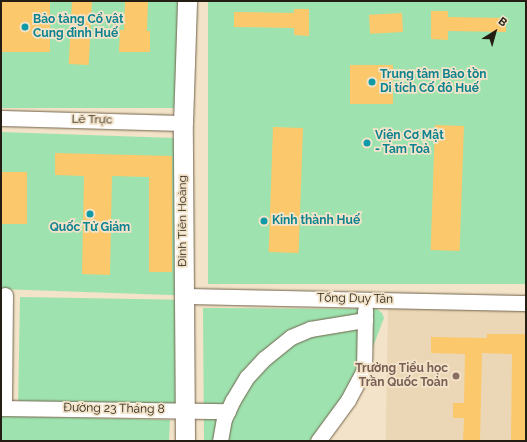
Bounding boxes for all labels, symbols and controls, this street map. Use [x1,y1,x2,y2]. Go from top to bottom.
north arrow [475,12,515,52]
place label: Bảo tàng Cổ vật Cung đình Huế [33,13,124,41]
text: B [496,15,509,29]
marker: Bảo tàng Cổ vật Cung đình Huế [20,22,30,32]
place label: Trung tâm Bảo tồn Di tích Cố đô Huế [380,68,487,96]
marker: Trung tâm Bảo tồn Di tích Cố đô Huế [367,77,377,87]
street label: Lê Trực [71,112,113,128]
place label: Viện Cơ Mật - Tam Toà [375,129,444,157]
marker: Viện Cơ Mật - Tam Toà [362,138,372,148]
street label: Đinh Tiên Hoàng [176,175,190,267]
marker: Quốc Tử Giám [85,209,95,219]
place label: Kinh thành Huế [272,214,360,228]
marker: Kinh thành Huế [259,216,269,226]
place label: Quốc Tử Giám [50,221,130,235]
street label: Tống Duy Tân [316,291,394,307]
place label: Trường Tiểu học Trần Quốc Toản [355,362,448,390]
marker: Trường Tiểu học Trần Quốc Toản [451,371,461,381]
street label: Đường 23 Tháng 8 [63,401,165,417]

